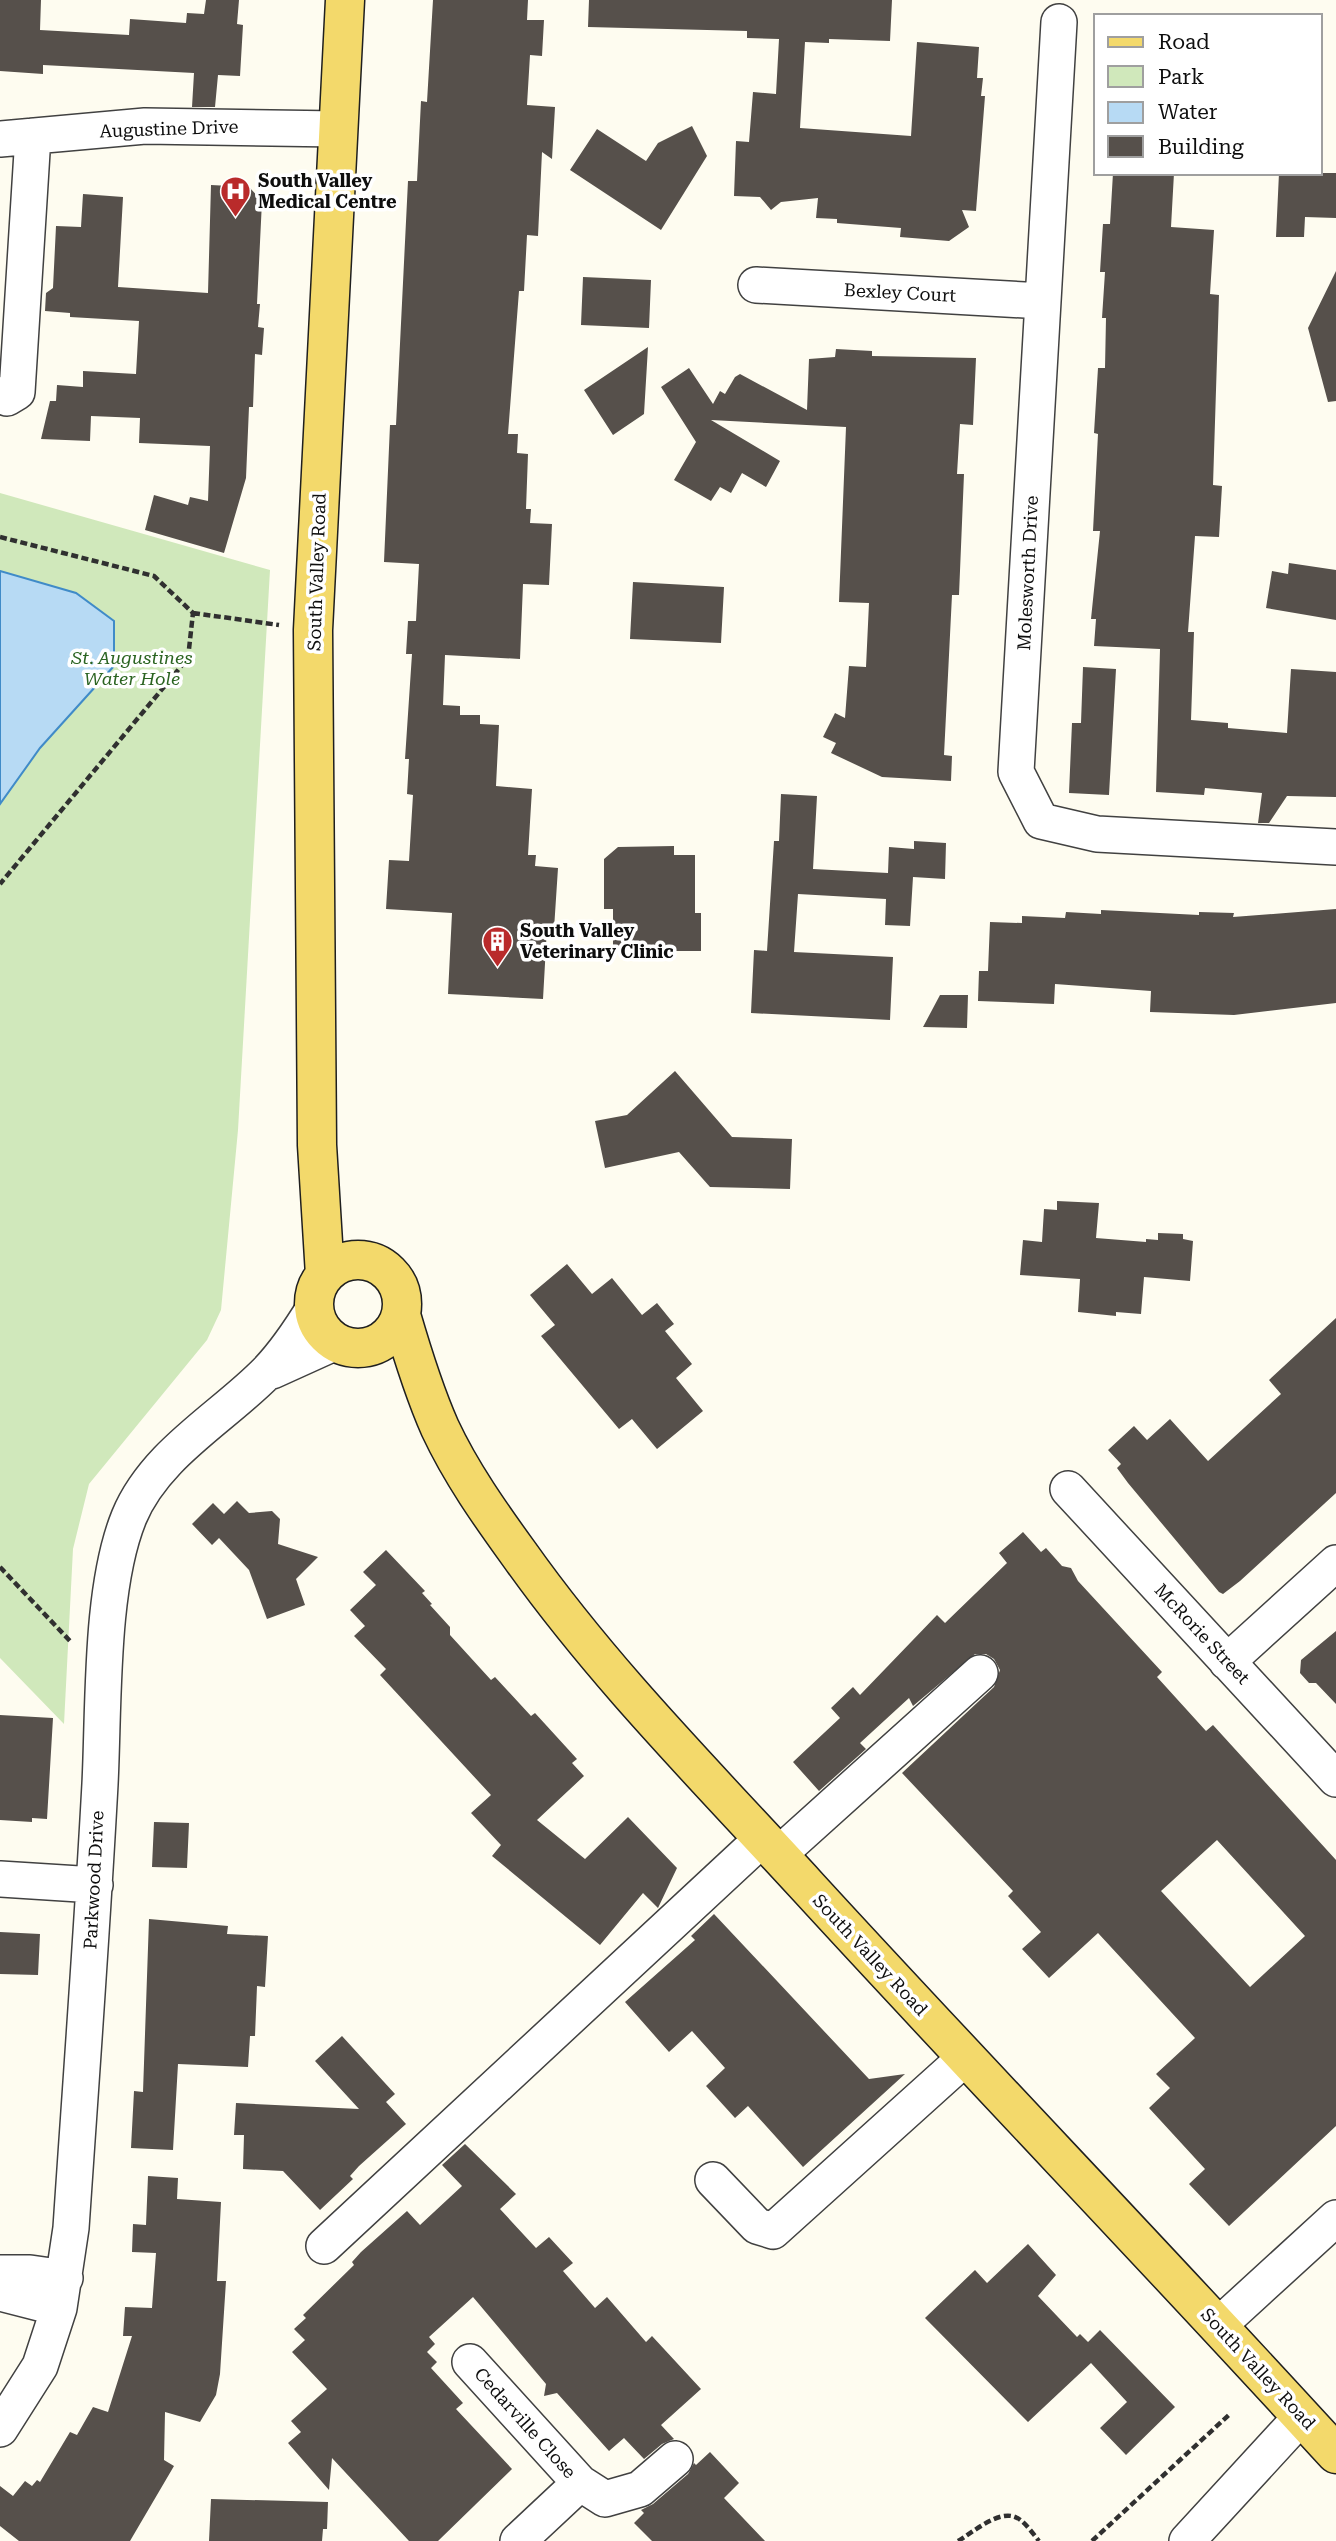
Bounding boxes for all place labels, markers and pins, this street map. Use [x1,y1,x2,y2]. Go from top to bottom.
place label: South Valley Medical Centre [258,170,397,212]
hospital icon: South Valley Medical Centre [218,174,252,218]
place label: South Valley Veterinary Clinic [520,920,674,962]
building icon: South Valley Veterinary Clinic [480,924,514,968]

